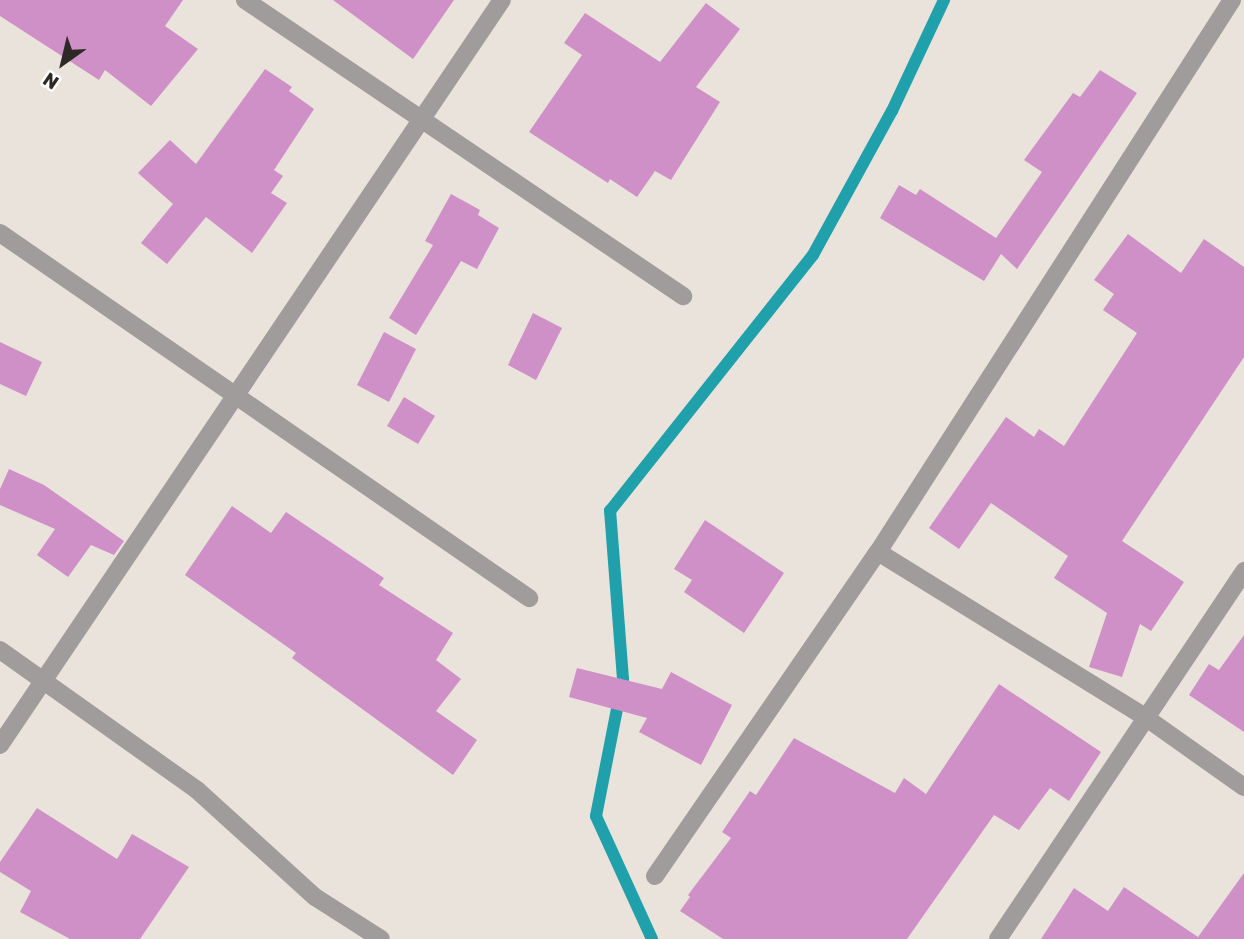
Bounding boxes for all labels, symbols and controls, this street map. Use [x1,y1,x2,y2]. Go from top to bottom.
north arrow [28,28,98,98]
text: N [39,67,63,94]

